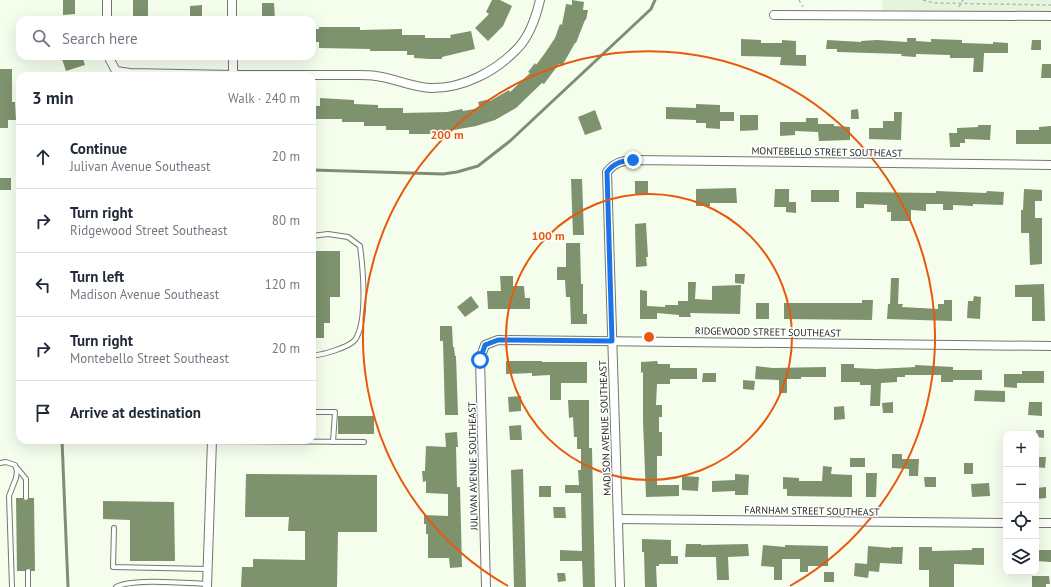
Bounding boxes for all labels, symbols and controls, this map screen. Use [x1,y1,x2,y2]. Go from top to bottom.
search box [16,16,316,60]
icon: search [30,27,52,49]
text: Search here [62,29,138,48]
text: 3 min [32,87,73,109]
text: Walk · 240 m [228,90,300,107]
text: 200 m [430,127,464,142]
text: Continue [70,139,127,158]
street label: MONTEBELLO STREET SOUTHEAST [751,144,903,160]
icon: ahead [32,146,54,168]
text: 20 m [272,148,300,165]
route end [624,151,642,169]
text: Julivan Avenue Southeast [70,158,210,175]
text: Turn right [70,203,133,222]
icon: right [32,210,54,232]
text: 80 m [272,212,300,229]
text: Ridgewood Street Southeast [70,222,227,239]
text: 100 m [531,228,565,243]
text: Turn left [70,267,124,286]
icon: left [32,274,54,296]
text: 120 m [265,276,300,293]
text: Madison Avenue Southeast [70,286,219,303]
street label: RIDGEWOOD STREET SOUTHEAST [695,324,842,340]
centre of rings [642,330,656,344]
text: Turn right [70,331,133,350]
icon: right [32,338,54,360]
text: 20 m [272,340,300,357]
text: Montebello Street Southeast [70,350,229,367]
route start [471,351,489,369]
street label: MADISON AVENUE SOUTHEAST [596,360,614,496]
street label: JULIVAN AVENUE SOUTHEAST [465,401,481,531]
icon: arrive [32,402,54,424]
text: Arrive at destination [70,403,201,422]
map controls [1003,431,1039,575]
button: + [1003,431,1039,467]
button: − [1003,467,1039,503]
street label: FARNHAM STREET SOUTHEAST [744,503,880,519]
button: locate [1003,503,1039,539]
button: layers [1003,539,1039,575]

